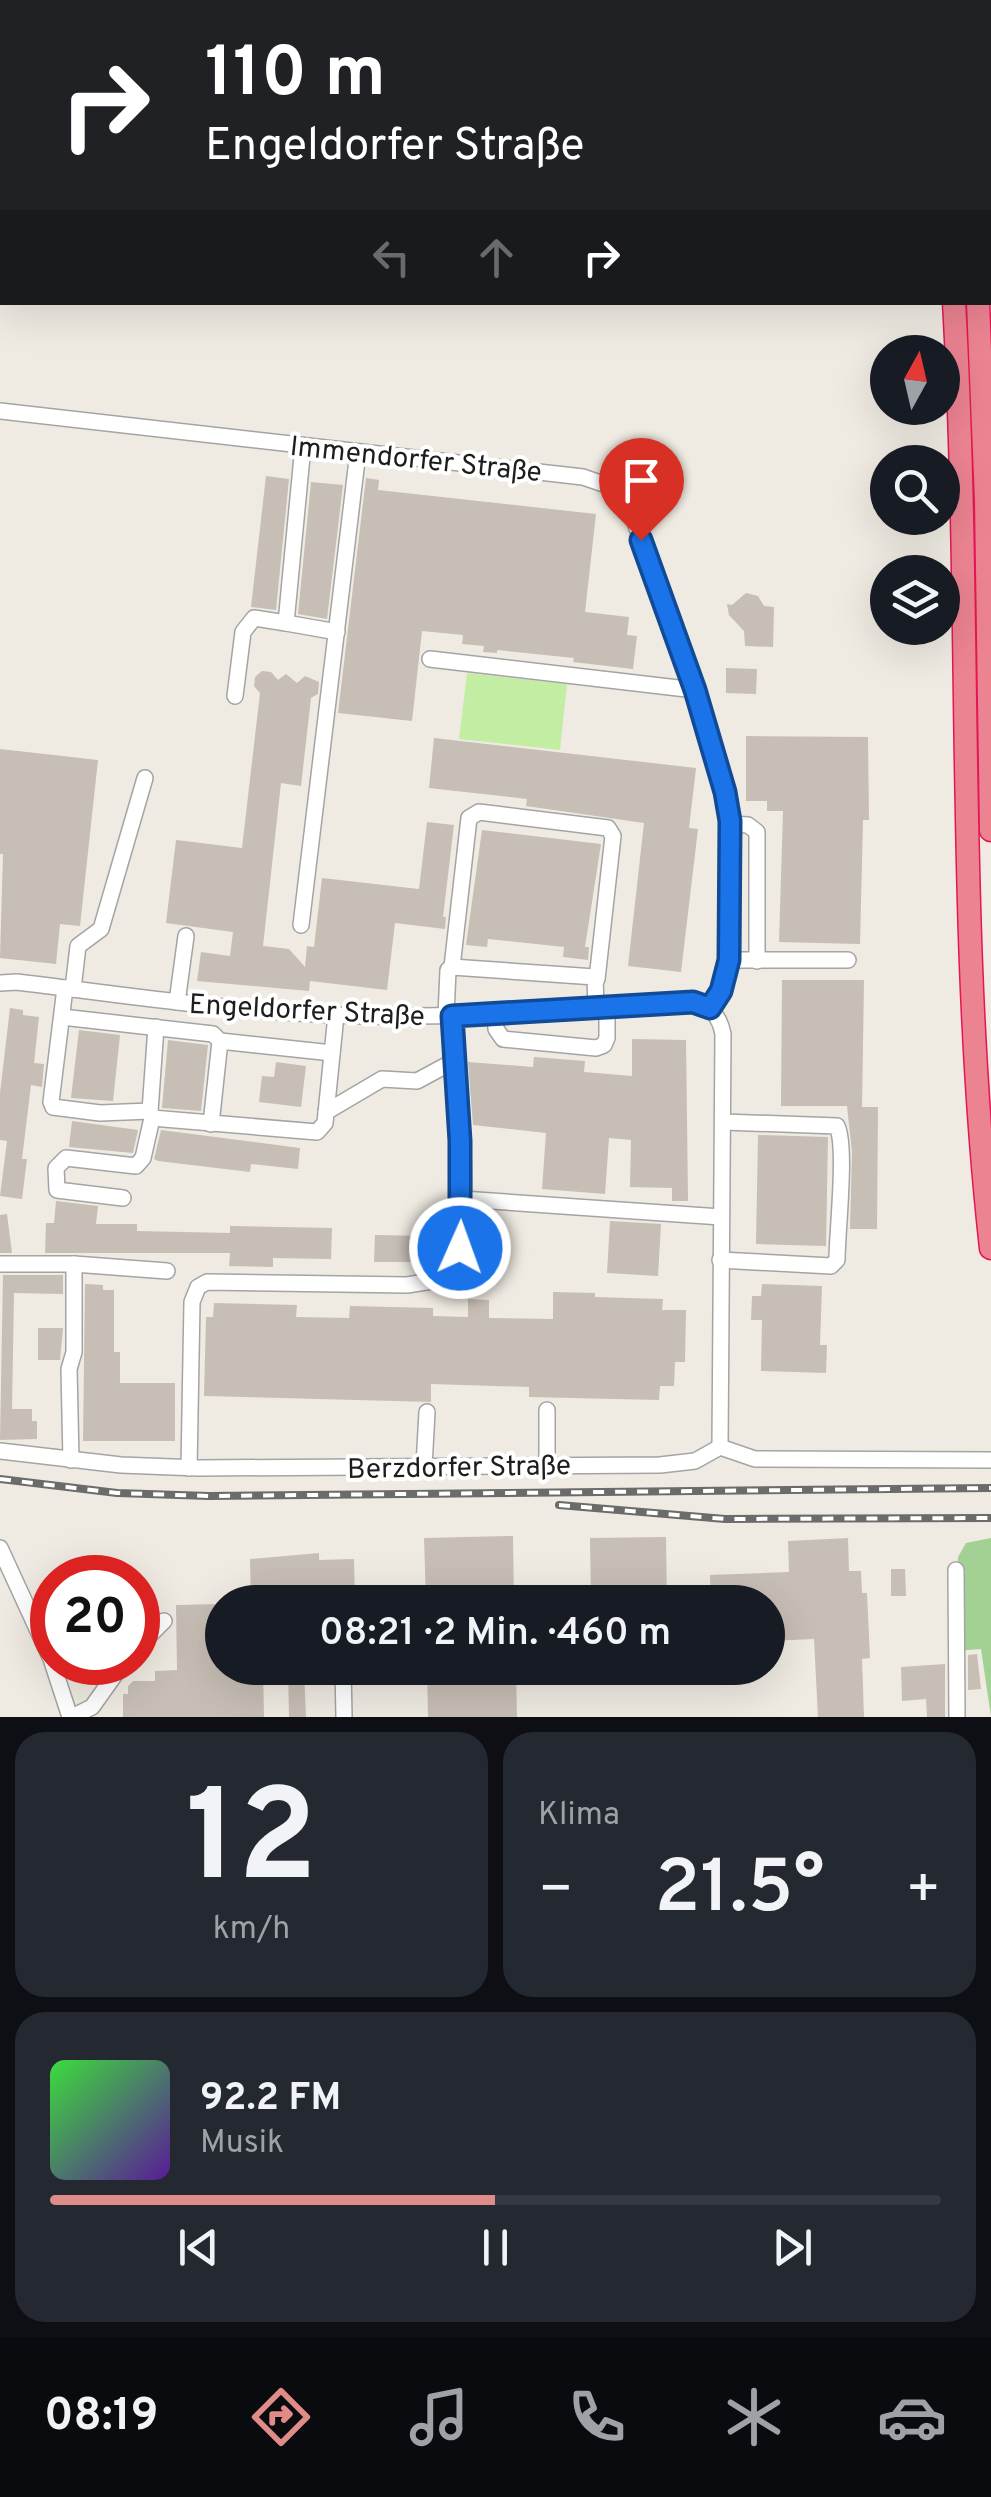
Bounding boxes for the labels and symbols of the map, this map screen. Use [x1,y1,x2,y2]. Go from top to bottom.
north arrow [870,335,960,425]
street label: Immendorfer Straße [288,430,543,492]
pin [599,438,684,541]
street label: Engeldorfer Straße [188,988,426,1036]
position arrow [408,1196,512,1300]
street label: Berzdorfer Straße [347,1449,571,1489]
speed limit sign: 20 [30,1555,160,1685]

